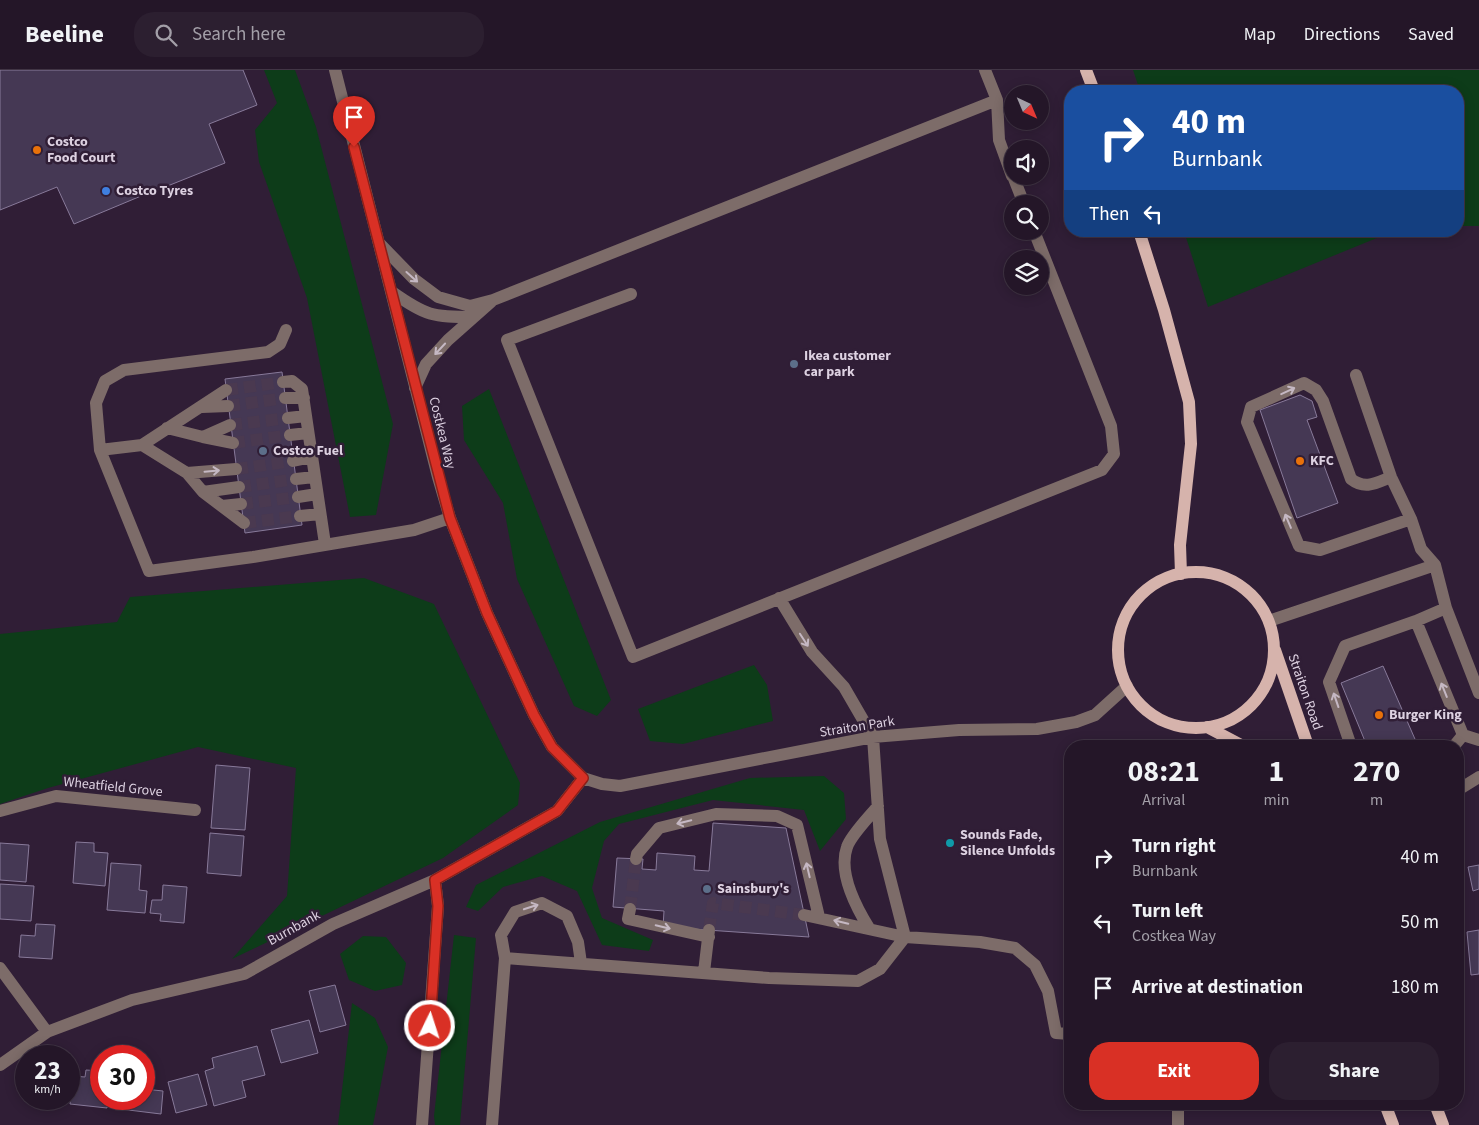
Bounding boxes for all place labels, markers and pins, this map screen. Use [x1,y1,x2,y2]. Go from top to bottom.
pin [333,96,375,147]
place label: Costco Food Court [47,132,116,168]
marker: Costco Food Court [31,144,43,156]
place label: Costco Tyres [116,181,193,201]
marker: Costco Tyres [100,185,112,197]
place label: Ikea customer car park [804,346,891,382]
marker: Ikea customer car park [788,358,800,370]
place label: Costco Fuel [273,441,343,461]
marker: Costco Fuel [257,445,269,457]
place label: KFC [1310,451,1334,471]
marker: KFC [1294,455,1306,467]
place label: Burger King [1389,705,1462,725]
marker: Burger King [1373,709,1385,721]
place label: Sounds Fade, Silence Unfolds [960,825,1055,861]
marker: Sounds Fade, Silence Unfolds [944,837,956,849]
place label: Sainsbury's [717,879,789,899]
marker: Sainsbury's [701,883,713,895]

